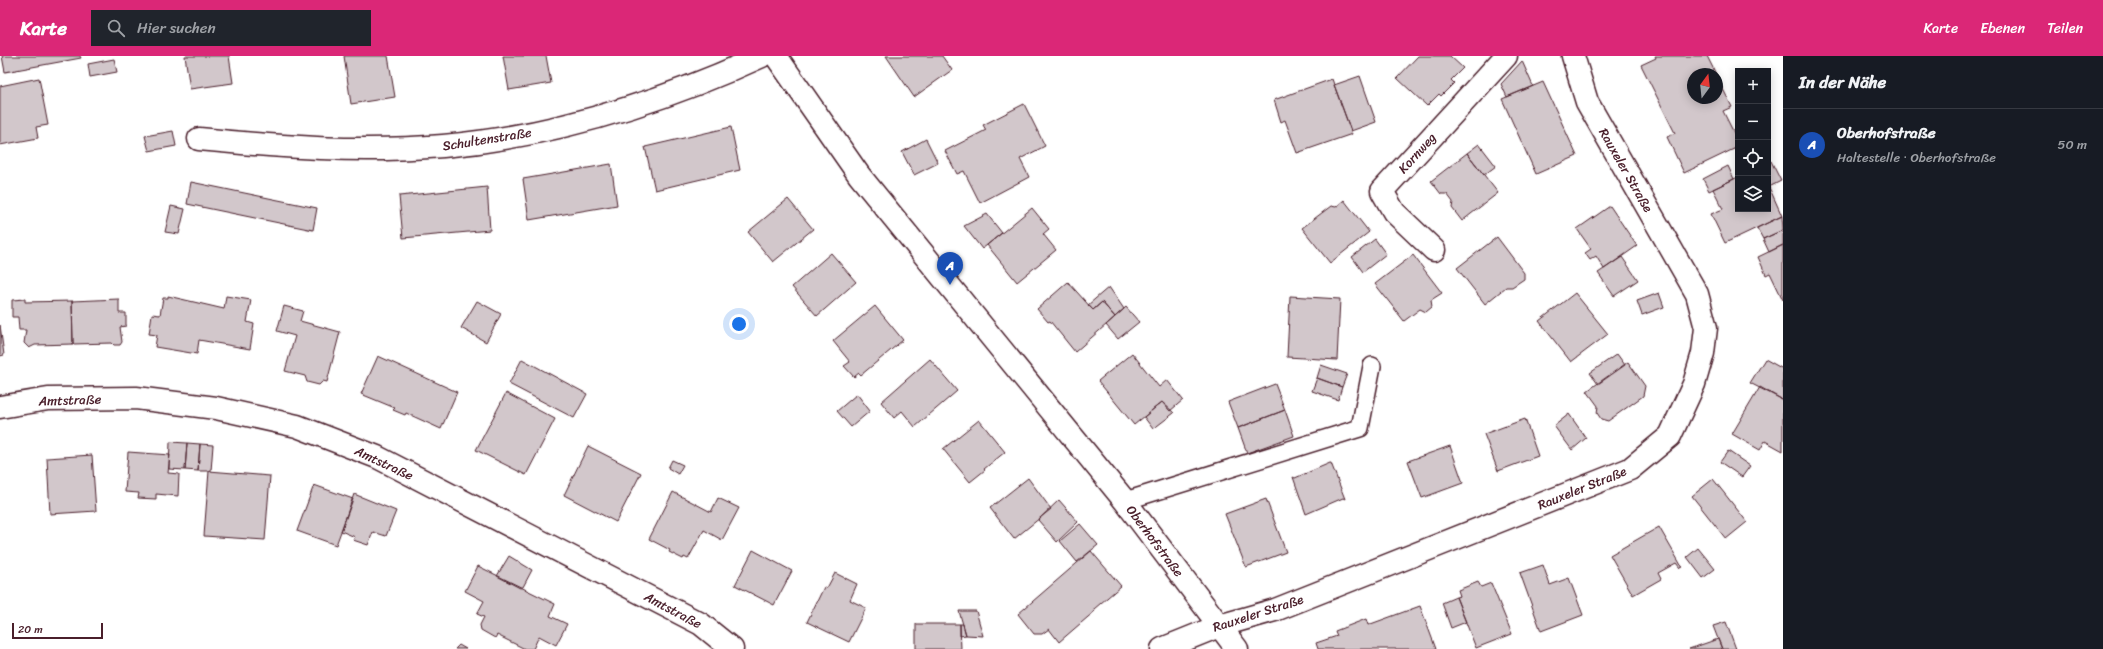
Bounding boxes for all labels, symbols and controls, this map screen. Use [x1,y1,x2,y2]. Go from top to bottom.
search box [91,10,371,46]
text: Karte [20,12,67,45]
text: Hier suchen [137,15,216,41]
text: Karte [1924,16,1958,41]
text: Ebenen [1980,16,2025,41]
text: Teilen [2047,16,2083,41]
icon: search [105,17,127,39]
text: In der Nähe [1799,67,1886,97]
north arrow [1687,68,1723,104]
map controls [1735,68,1771,212]
button: + [1735,68,1771,104]
button: − [1735,104,1771,140]
text: Oberhofstraße [1837,120,1936,146]
street label: Schultenstraße [441,121,534,157]
street label: Rauxeler Straße [1592,123,1660,217]
street label: Kornweg [1392,127,1442,179]
text: A [1808,133,1816,156]
text: 50 m [2057,133,2087,156]
button: locate [1735,140,1771,176]
text: Haltestelle · Oberhofstraße [1837,146,1996,169]
button: layers [1735,176,1771,212]
pin: A [937,252,963,285]
your location [729,314,749,334]
street label: Amtstraße [37,387,102,413]
street label: Amtstraße [350,439,418,487]
street label: Rauxeler Straße [1534,460,1630,516]
street label: Oberhofstraße [1120,500,1190,582]
street label: Amtstraße [639,585,706,635]
street label: Rauxeler Straße [1210,587,1306,639]
text: 20 m [18,620,43,639]
scale bar [12,621,103,640]

